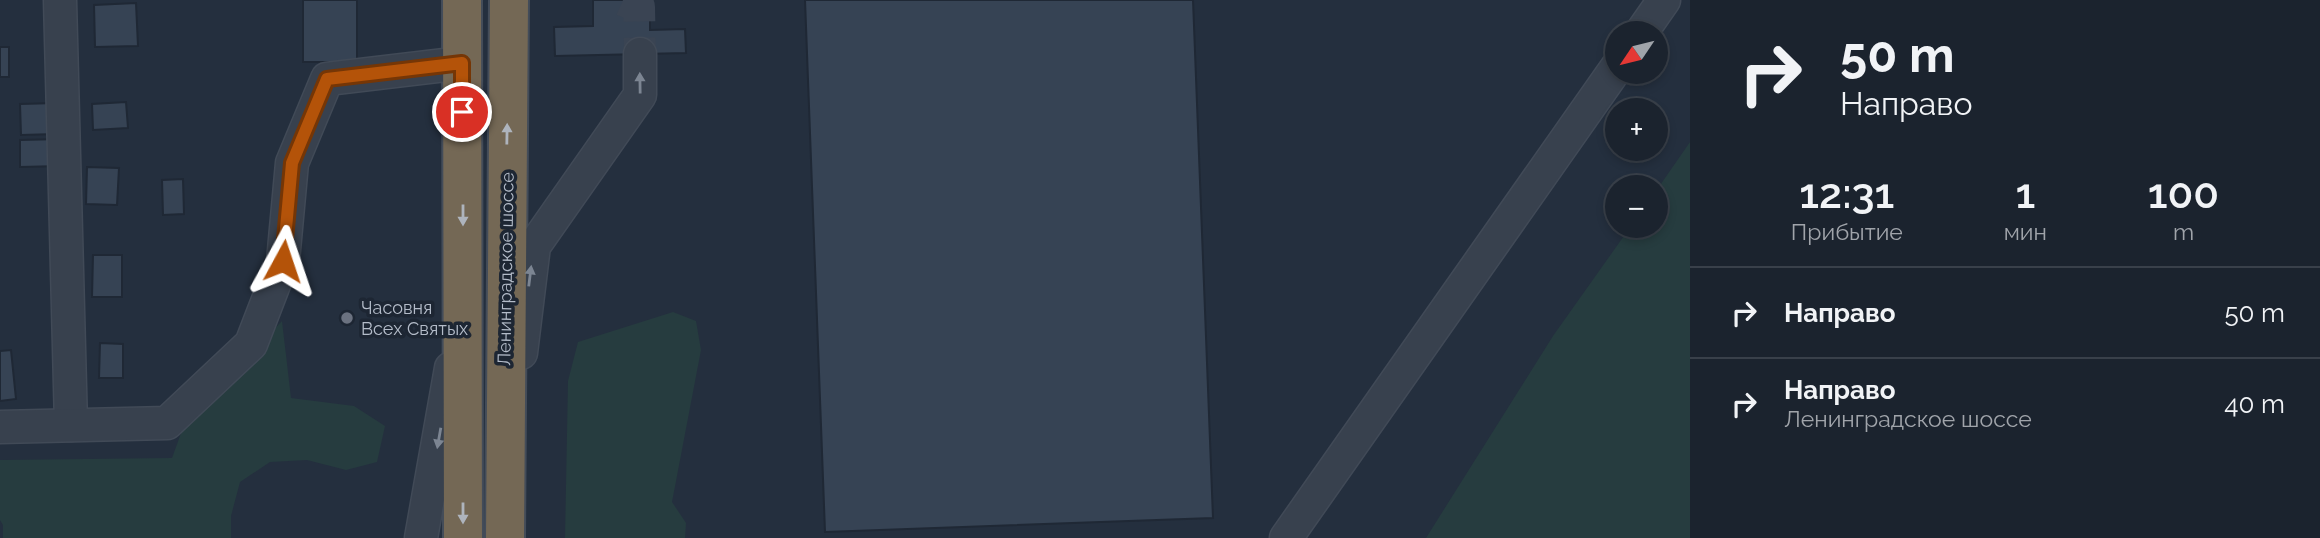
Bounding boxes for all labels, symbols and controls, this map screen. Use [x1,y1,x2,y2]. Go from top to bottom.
north arrow [1605,21,1668,84]
map controls [1605,21,1668,238]
text: 50 m [1840,26,1955,83]
icon: right [1725,28,1816,119]
one-way arrow [634,72,646,94]
pin [432,82,492,142]
text: Направо [1840,85,1972,122]
icon: arrive [443,93,481,131]
button: + [1605,98,1668,161]
one-way arrow [501,123,513,145]
text: 12:31 [1799,169,1894,218]
text: 1 [2015,169,2035,218]
text: 100 [2148,169,2219,218]
street label: Ленинградское шоссе [493,171,518,366]
button: − [1605,175,1668,238]
one-way arrow [457,204,469,226]
text: Прибытие [1791,218,1903,245]
text: мин [2004,218,2047,245]
text: m [2173,218,2194,245]
position arrow [246,224,320,298]
one-way arrow [525,265,536,287]
icon: right [1725,294,1763,332]
place label: Часовня Всех Святых [361,297,468,339]
text: Направо [1784,298,1895,328]
text: 50 m [2224,298,2285,328]
marker: Часовня Всех Святых [339,310,355,326]
text: Направо [1784,375,1895,405]
icon: right [1725,385,1763,423]
text: 40 m [2224,389,2285,419]
text: Ленинградское шоссе [1784,405,2032,432]
one-way arrow [433,427,444,449]
one-way arrow [457,503,469,525]

